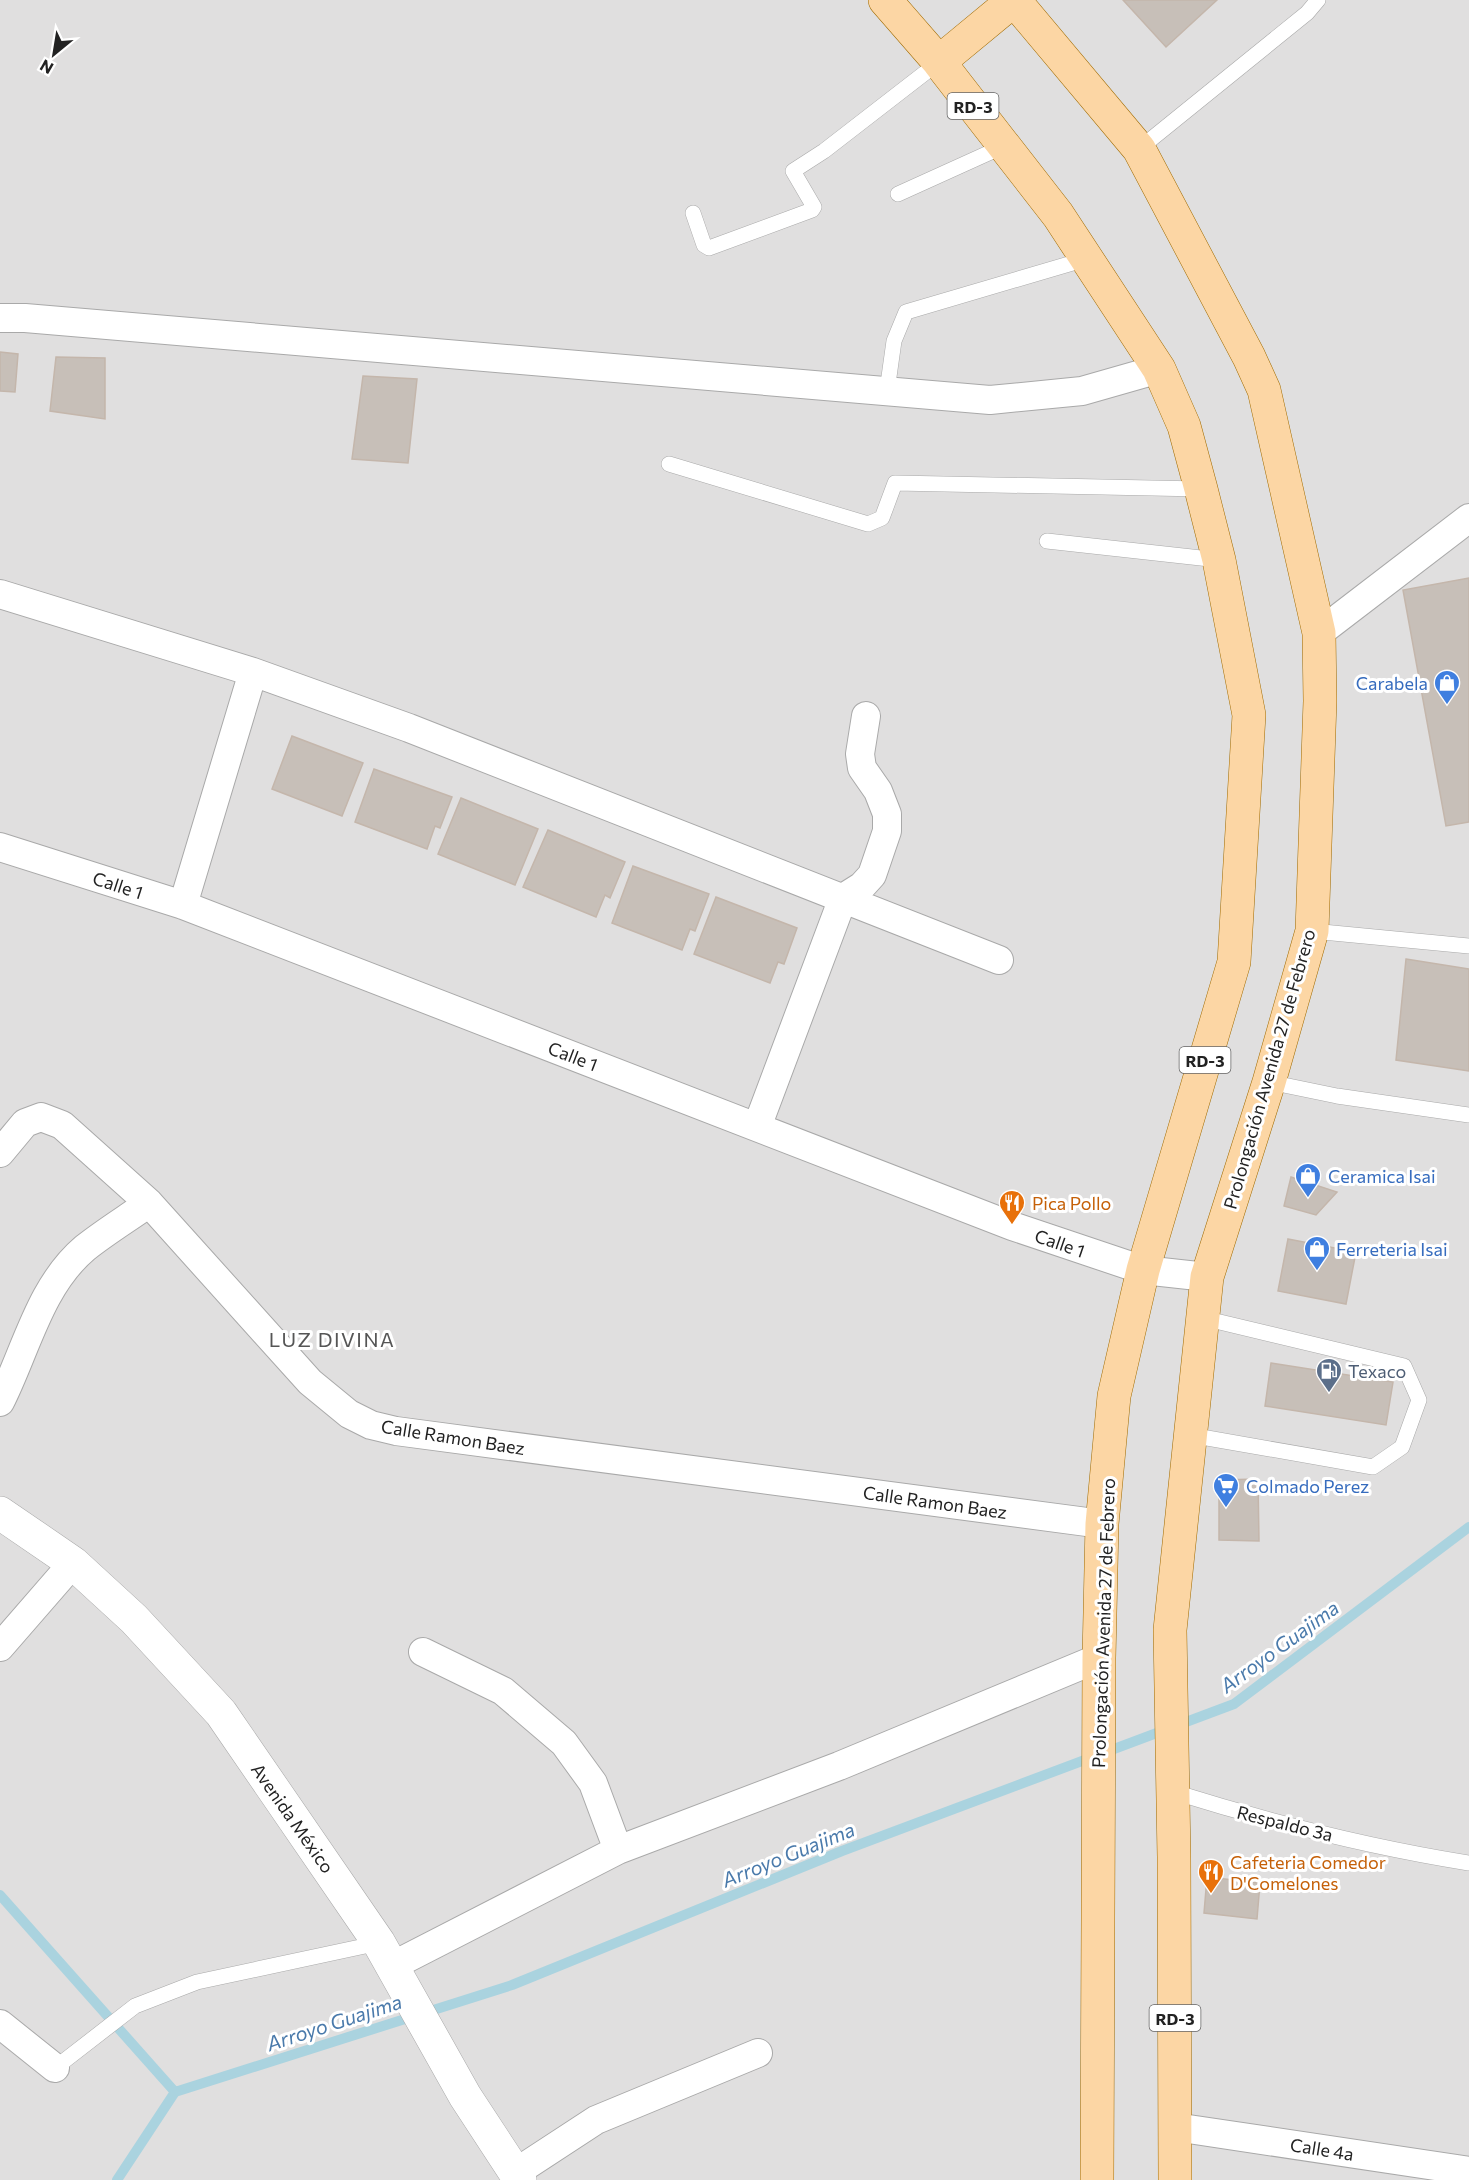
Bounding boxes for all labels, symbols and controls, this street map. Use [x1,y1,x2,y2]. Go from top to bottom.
north arrow [24,24,84,84]
text: N [36,56,56,79]
road number: RD-3 [948,93,998,119]
shop icon: Carabela [1432,668,1462,706]
place label: Carabela [1356,672,1428,694]
street label: Calle 1 [90,867,146,903]
street label: Prolongación Avenida 27 de Febrero [1218,926,1320,1212]
street label: Calle 1 [545,1036,601,1076]
road number: RD-3 [1180,1047,1230,1073]
shop icon: Ceramica Isai [1293,1161,1323,1199]
place label: Ceramica Isai [1328,1165,1436,1187]
restaurant icon: Pica Pollo [997,1188,1027,1226]
place label: Pica Pollo [1032,1192,1111,1214]
street label: Calle 1 [1032,1224,1088,1262]
shop icon: Ferreteria Isai [1302,1234,1332,1272]
place label: Ferreteria Isai [1336,1238,1448,1260]
district label: LUZ DIVINA [269,1327,395,1351]
fuel station icon: Texaco [1314,1356,1344,1394]
place label: Texaco [1348,1360,1406,1382]
street label: Calle Ramon Baez [380,1415,526,1459]
supermarket icon: Colmado Perez [1211,1471,1241,1509]
place label: Colmado Perez [1246,1475,1369,1497]
street label: Prolongación Avenida 27 de Febrero [1087,1478,1119,1768]
street label: Calle Ramon Baez [862,1481,1008,1523]
water label: Arroyo Guajima [1214,1595,1343,1698]
street label: Avenida México [247,1759,339,1877]
street label: Respaldo 3a [1235,1800,1335,1846]
water label: Arroyo Guajima [717,1816,858,1892]
place label: Cafeteria Comedor D'Comelones [1230,1851,1386,1894]
restaurant icon: Cafeteria Comedor D'Comelones [1196,1857,1226,1895]
water label: Arroyo Guajima [262,1989,405,2056]
road number: RD-3 [1150,2005,1200,2031]
street label: Calle 4a [1289,2133,1355,2165]

